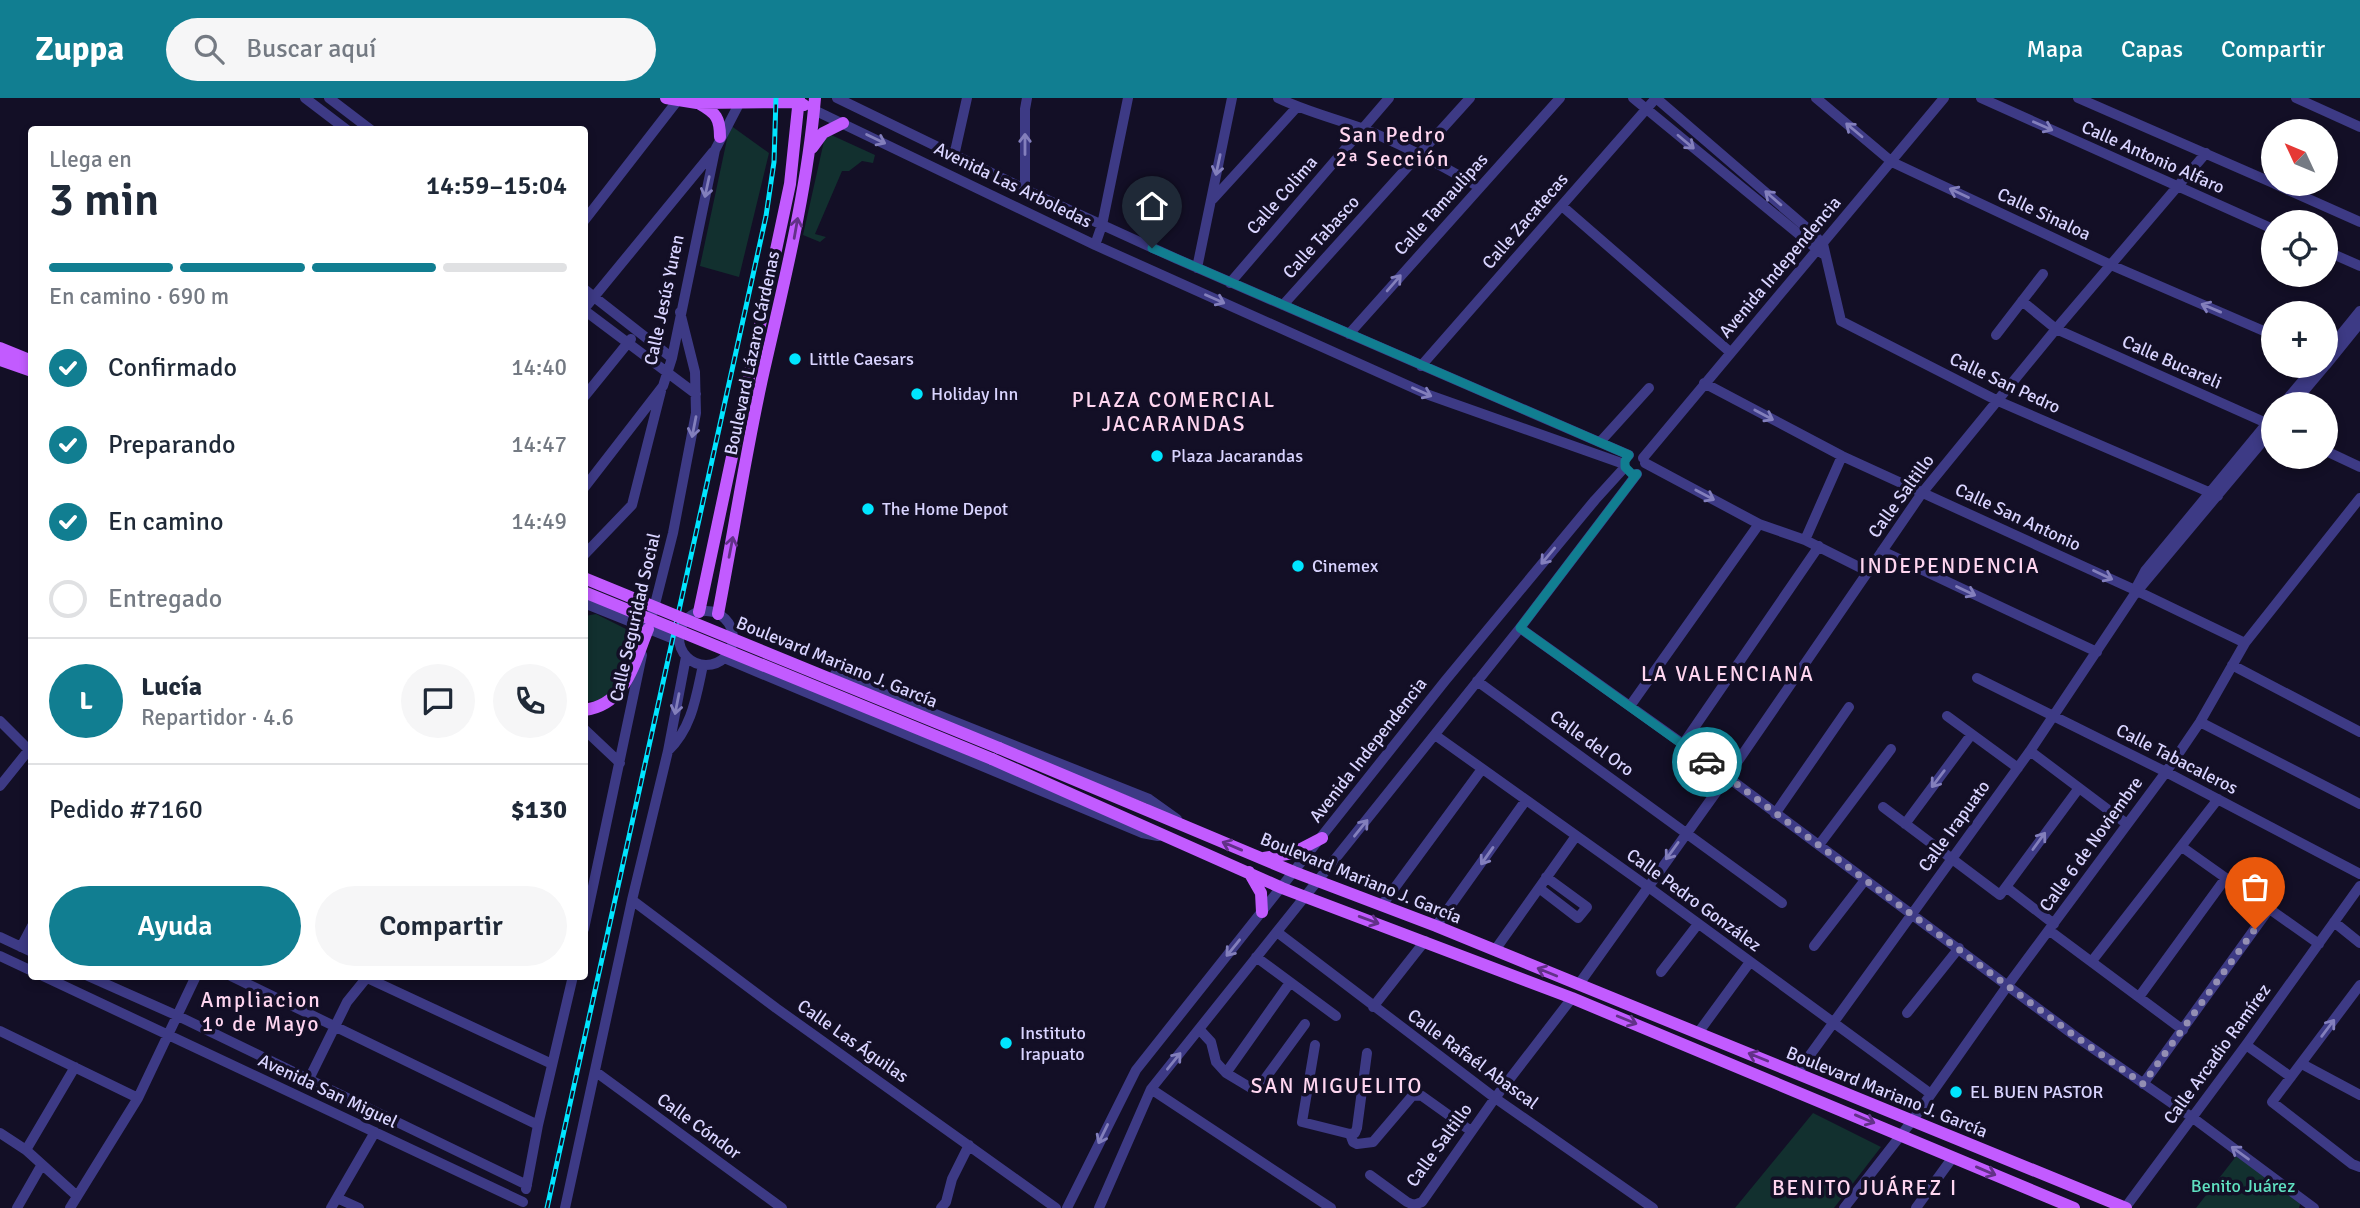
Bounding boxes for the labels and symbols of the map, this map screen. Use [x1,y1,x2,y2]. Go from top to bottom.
street label: Calle Antonio Alfaro [2078,116,2228,198]
north arrow [2261,119,2338,196]
one-way arrow [2032,120,2053,133]
district label: San Pedro 2ª Sección [1336,122,1451,172]
one-way arrow [1845,122,1863,138]
one-way arrow [865,133,886,146]
one-way arrow [1018,133,1032,156]
one-way arrow [1676,134,1694,150]
street label: Avenida Las Arboledas [931,137,1095,233]
street label: Calle Tamaulipas [1389,148,1493,260]
street label: Calle Colima [1242,151,1322,239]
one-way arrow [1211,153,1225,176]
street label: Calle Zacatecas [1477,168,1573,273]
one-way arrow [699,175,713,198]
pin [1122,176,1182,248]
street label: Calle Sinaloa [1994,183,2094,245]
one-way arrow [1949,186,1970,200]
one-way arrow [1764,190,1782,206]
street label: Calle Tabasco [1278,191,1364,283]
street label: Avenida Independencia [1714,192,1846,342]
one-way arrow [790,217,803,240]
street label: Calle Jesús Yuren [639,233,689,367]
street label: Boulevard Lázaro Cárdenas [720,249,784,457]
one-way arrow [1386,274,1402,292]
one-way arrow [1204,293,1225,306]
one-way arrow [2200,301,2222,314]
street label: Calle Bucareli [2119,330,2225,394]
place label: Little Caesars [809,348,914,370]
street label: Calle San Pedro [1946,348,2064,418]
marker: Little Caesars [787,351,803,367]
place label: Holiday Inn [931,383,1018,405]
marker: Holiday Inn [909,386,925,402]
one-way arrow [1411,386,1432,399]
district label: PLAZA COMERCIAL JACARANDAS [1072,387,1276,437]
one-way arrow [1753,409,1774,422]
one-way arrow [686,415,700,438]
place label: Plaza Jacarandas [1171,445,1303,467]
marker: Plaza Jacarandas [1149,448,1165,464]
street label: Calle Saltillo [1863,450,1939,542]
street label: Calle San Antonio [1952,478,2084,556]
one-way arrow [1694,489,1715,503]
place label: The Home Depot [882,498,1008,520]
marker: The Home Depot [860,501,876,517]
street label: Calle Seguridad Social [605,530,665,704]
one-way arrow [724,536,738,559]
one-way arrow [1541,547,1556,565]
district label: INDEPENDENCIA [1859,553,2041,579]
place label: Cinemex [1312,555,1379,577]
marker: Cinemex [1290,558,1306,574]
one-way arrow [2091,569,2113,582]
one-way arrow [1955,584,1976,598]
street label: Boulevard Mariano J. García [733,612,941,712]
district label: LA VALENCIANA [1641,661,1815,687]
street label: Avenida Independencia [1305,673,1431,827]
one-way arrow [669,692,683,715]
street label: Calle del Oro [1546,705,1638,781]
street label: Calle Tabacaleros [2113,719,2242,799]
courier [1672,727,1742,797]
one-way arrow [1931,770,1946,789]
street label: Calle 6 de Noviembre [2035,772,2147,916]
street label: Calle Irapuato [1913,776,1995,876]
one-way arrow [1353,819,1368,837]
street label: Boulevard Mariano J. García [1257,828,1465,928]
one-way arrow [2032,832,2047,851]
one-way arrow [1222,839,1243,852]
one-way arrow [1665,841,1680,860]
street label: Calle Pedro González [1622,844,1766,956]
one-way arrow [1479,846,1494,865]
pin [2225,857,2285,929]
one-way arrow [1357,915,1379,927]
one-way arrow [1225,938,1241,956]
one-way arrow [1537,964,1559,977]
street label: Calle Arcadio Ramírez [2159,980,2275,1128]
district label: Ampliacion 1º de Mayo [200,987,322,1037]
street label: Calle Las Águilas [793,995,913,1088]
street label: Calle Rafaél Abascal [1403,1004,1543,1114]
one-way arrow [1615,1015,1637,1028]
one-way arrow [2321,1019,2335,1038]
place label: Instituto Irapuato [1020,1022,1086,1065]
marker: Instituto Irapuato [998,1035,1014,1051]
street label: Boulevard Mariano J. García [1783,1042,1991,1142]
street label: Avenida San Miguel [255,1049,401,1133]
one-way arrow [1748,1050,1769,1063]
one-way arrow [1166,1052,1182,1070]
district label: SAN MIGUELITO [1251,1073,1423,1099]
place label: EL BUEN PASTOR [1970,1081,2104,1103]
marker: EL BUEN PASTOR [1948,1084,1964,1100]
street label: Calle Cóndor [653,1088,746,1164]
street label: Calle Saltillo [1401,1099,1477,1191]
one-way arrow [1854,1114,1875,1127]
one-way arrow [1096,1123,1110,1144]
one-way arrow [2231,1146,2250,1160]
one-way arrow [1974,1165,1996,1178]
district label: BENITO JUÁREZ I [1772,1175,1958,1201]
park label: Benito Juárez [2191,1175,2295,1197]

